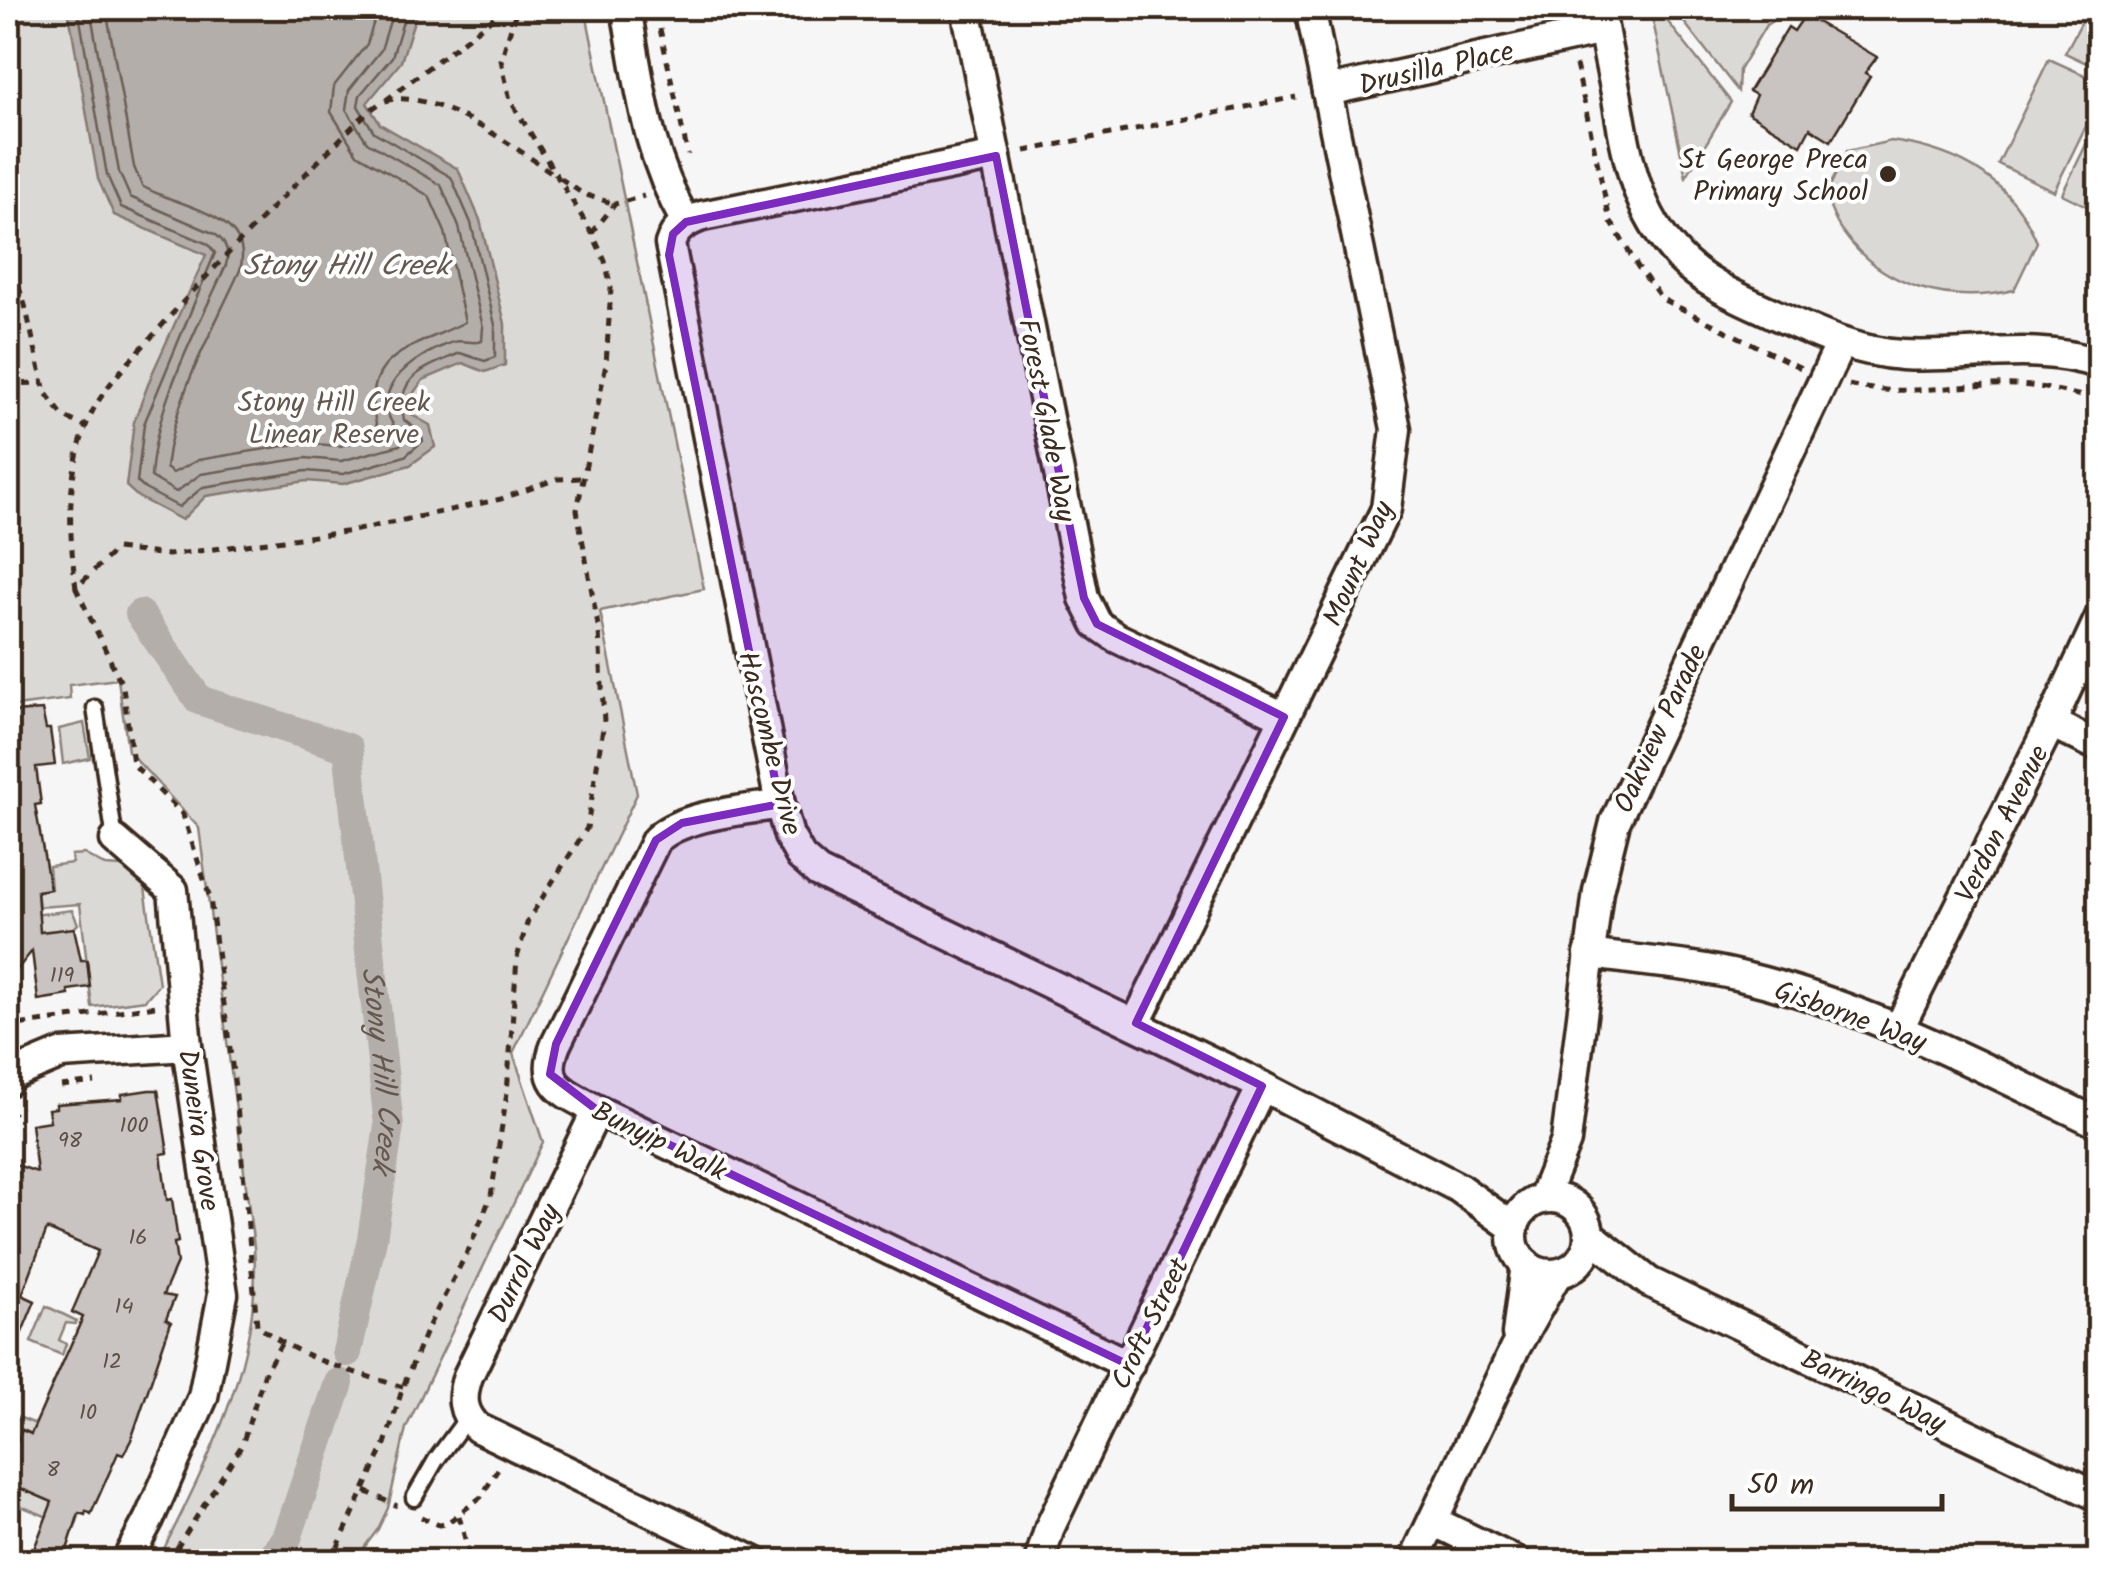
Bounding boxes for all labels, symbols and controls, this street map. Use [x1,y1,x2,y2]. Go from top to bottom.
street label: Drusilla Place [1355,30,1519,109]
place label: St George Preca Primary School [1680,138,1868,215]
marker: St George Preca Primary School [1877,163,1899,185]
water label: Stony Hill Creek [243,243,453,291]
street label: Forest Glade Way [1004,315,1087,527]
park label: Stony Hill Creek Linear Reserve [238,381,431,458]
street label: Mount Way [1312,493,1407,634]
street label: Oakview Parade [1602,637,1720,821]
street label: Hascombe Drive [724,647,813,841]
street label: Verdon Avenue [1944,737,2062,911]
house number: 119 [50,959,75,994]
water label: Stony Hill Creek [346,965,411,1180]
street label: Gisborne Way [1768,969,1933,1066]
street label: Duneira Grove [164,1047,231,1214]
street label: Bunyip Walk [584,1090,735,1195]
house number: 100 [120,1109,148,1144]
house number: 98 [58,1124,83,1159]
street label: Durrol Way [477,1195,574,1332]
house number: 16 [128,1221,148,1256]
street label: Croft Street [1100,1249,1203,1398]
house number: 14 [114,1290,134,1325]
street label: Barringo Way [1793,1338,1954,1447]
house number: 12 [102,1345,122,1380]
house number: 10 [79,1396,97,1431]
scale bar [1732,1449,1942,1511]
house number: 8 [46,1453,60,1488]
text: 50 m [1747,1462,1814,1510]

